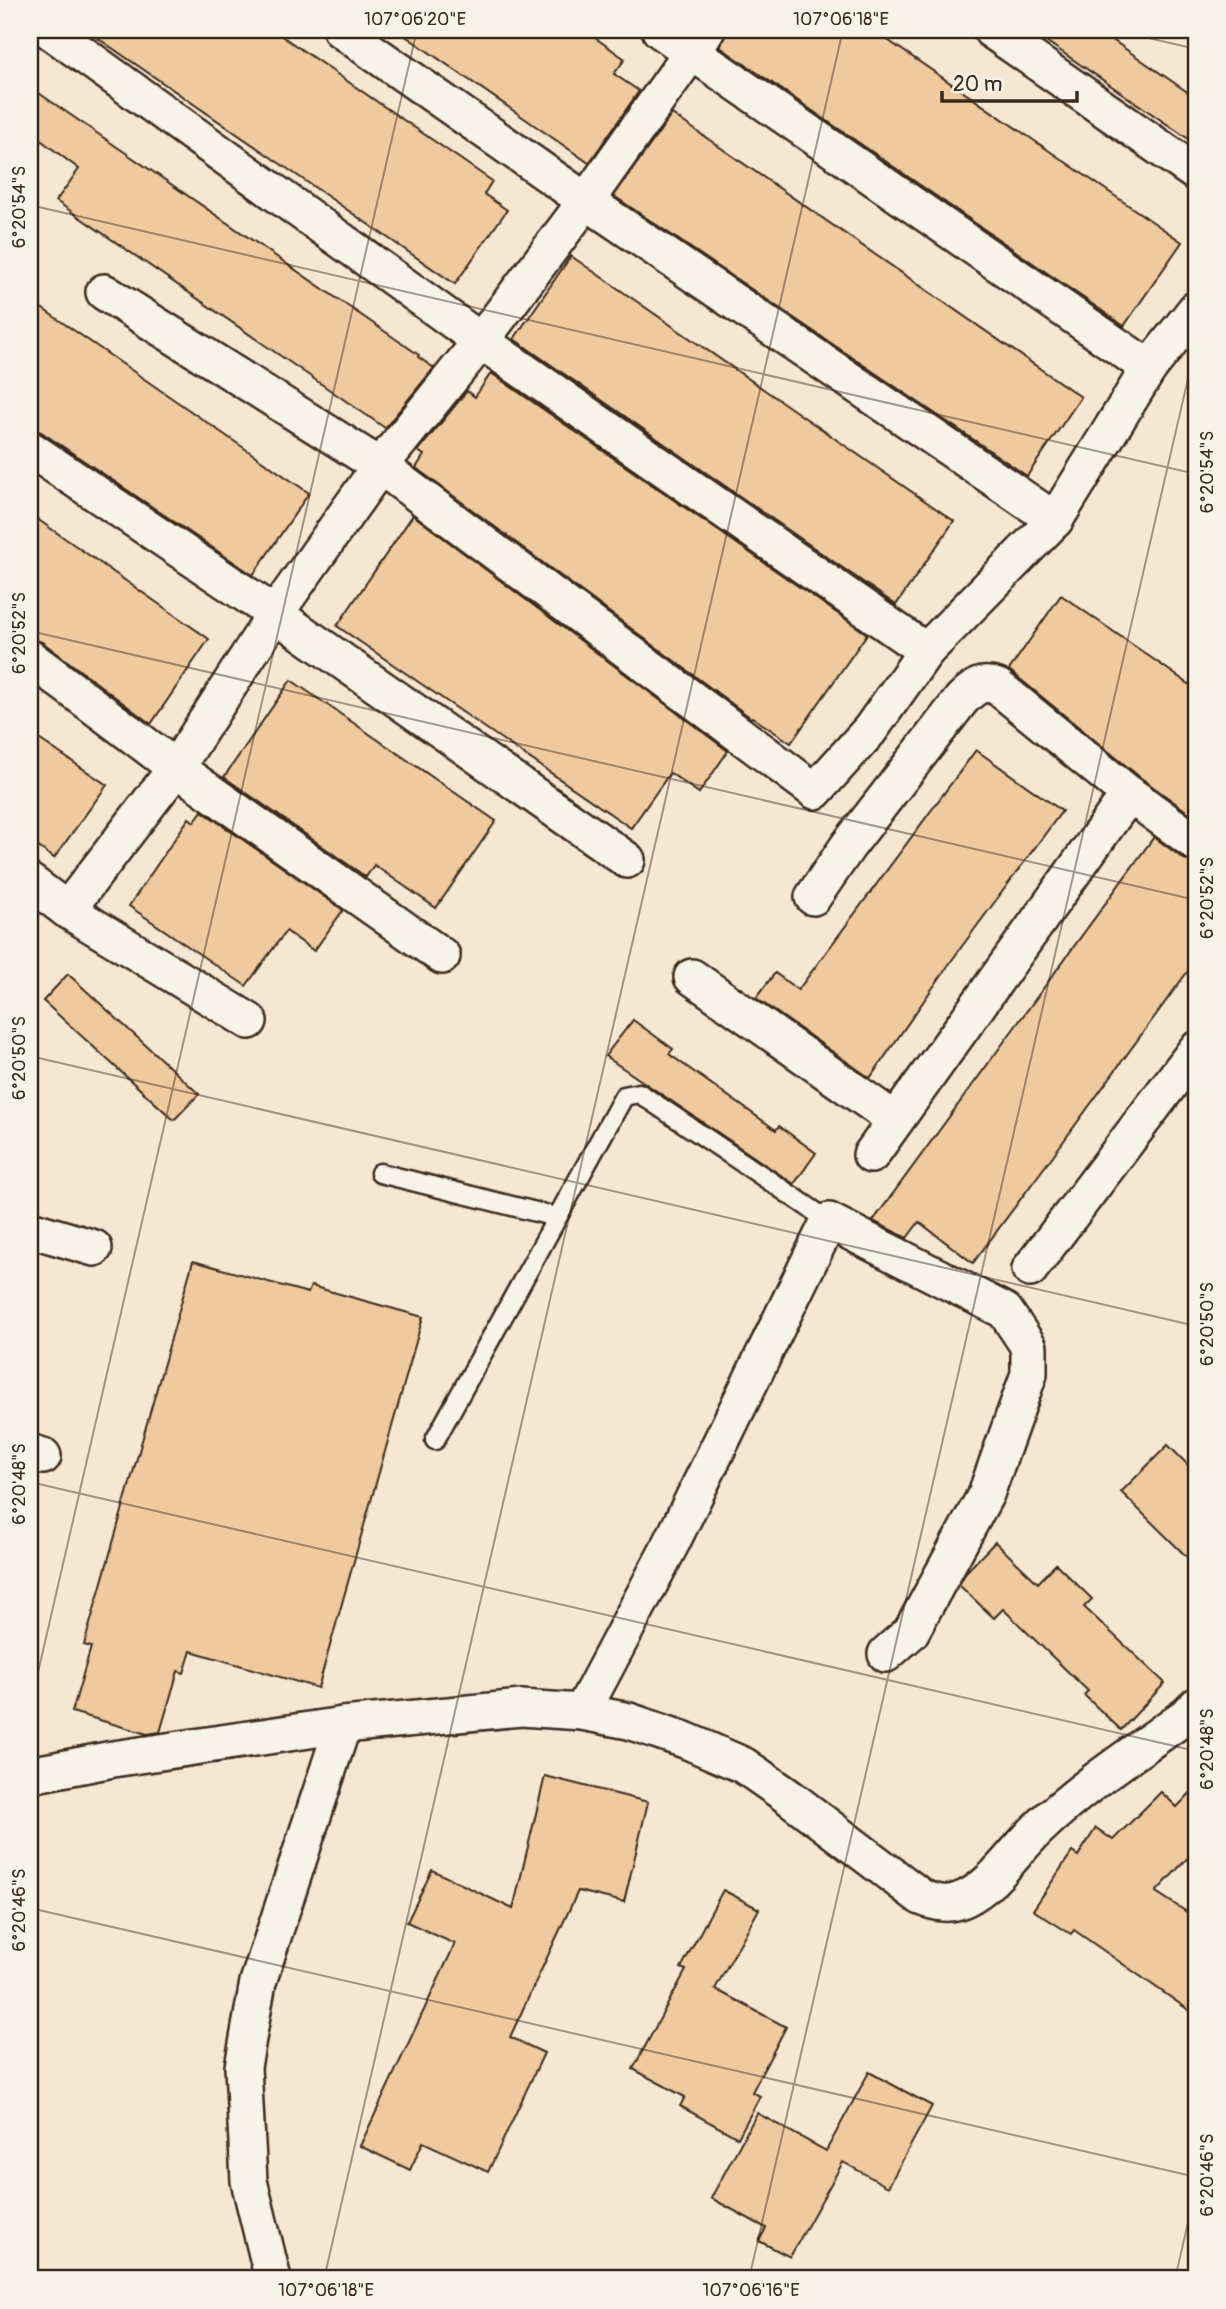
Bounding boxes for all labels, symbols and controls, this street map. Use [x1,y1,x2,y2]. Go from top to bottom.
text: 107°06'20"E [364,8,466,31]
text: 107°06'18"E [793,8,889,31]
scale bar [942,60,1077,104]
text: 20 m [953,71,1002,98]
text: 6°20'54"S [8,166,31,248]
text: 6°20'54"S [1196,431,1219,513]
text: 6°20'52"S [8,592,31,674]
text: 6°20'52"S [1196,857,1219,939]
text: 6°20'50"S [8,1016,31,1100]
text: 6°20'50"S [1196,1282,1219,1366]
text: 6°20'48"S [8,1443,31,1525]
text: 6°20'48"S [1196,1708,1219,1790]
text: 6°20'46"S [8,1869,31,1952]
text: 6°20'46"S [1196,2134,1219,2217]
text: 107°06'18"E [278,2279,374,2302]
text: 107°06'16"E [702,2279,800,2302]

